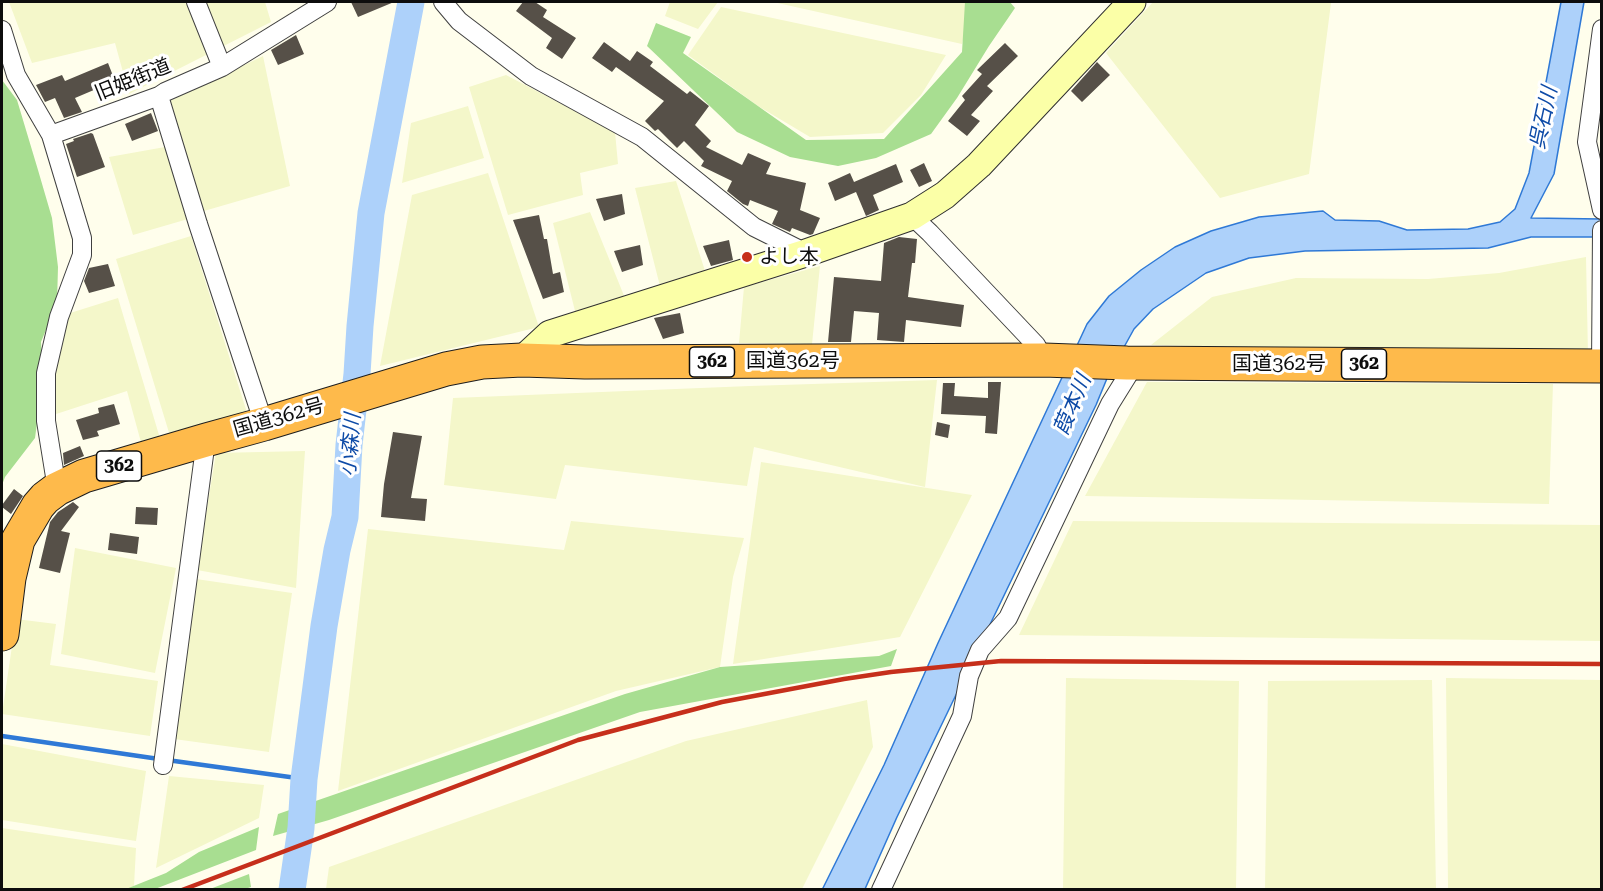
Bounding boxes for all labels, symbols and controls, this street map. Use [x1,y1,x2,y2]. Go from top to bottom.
street label: 旧姫街道 [91,54,175,106]
water label: 呉石川 [1525,85,1563,151]
place label: よし本 [759,245,819,269]
marker: よし本 [740,250,754,264]
road number: 362 [690,347,734,377]
street label: 国道362号 [746,349,840,373]
road number: 362 [1342,349,1386,379]
street label: 国道362号 [1232,352,1326,376]
water label: 葭本川 [1049,371,1097,439]
street label: 国道362号 [231,394,327,442]
water label: 小森川 [336,413,366,477]
road number: 362 [96,451,142,481]

